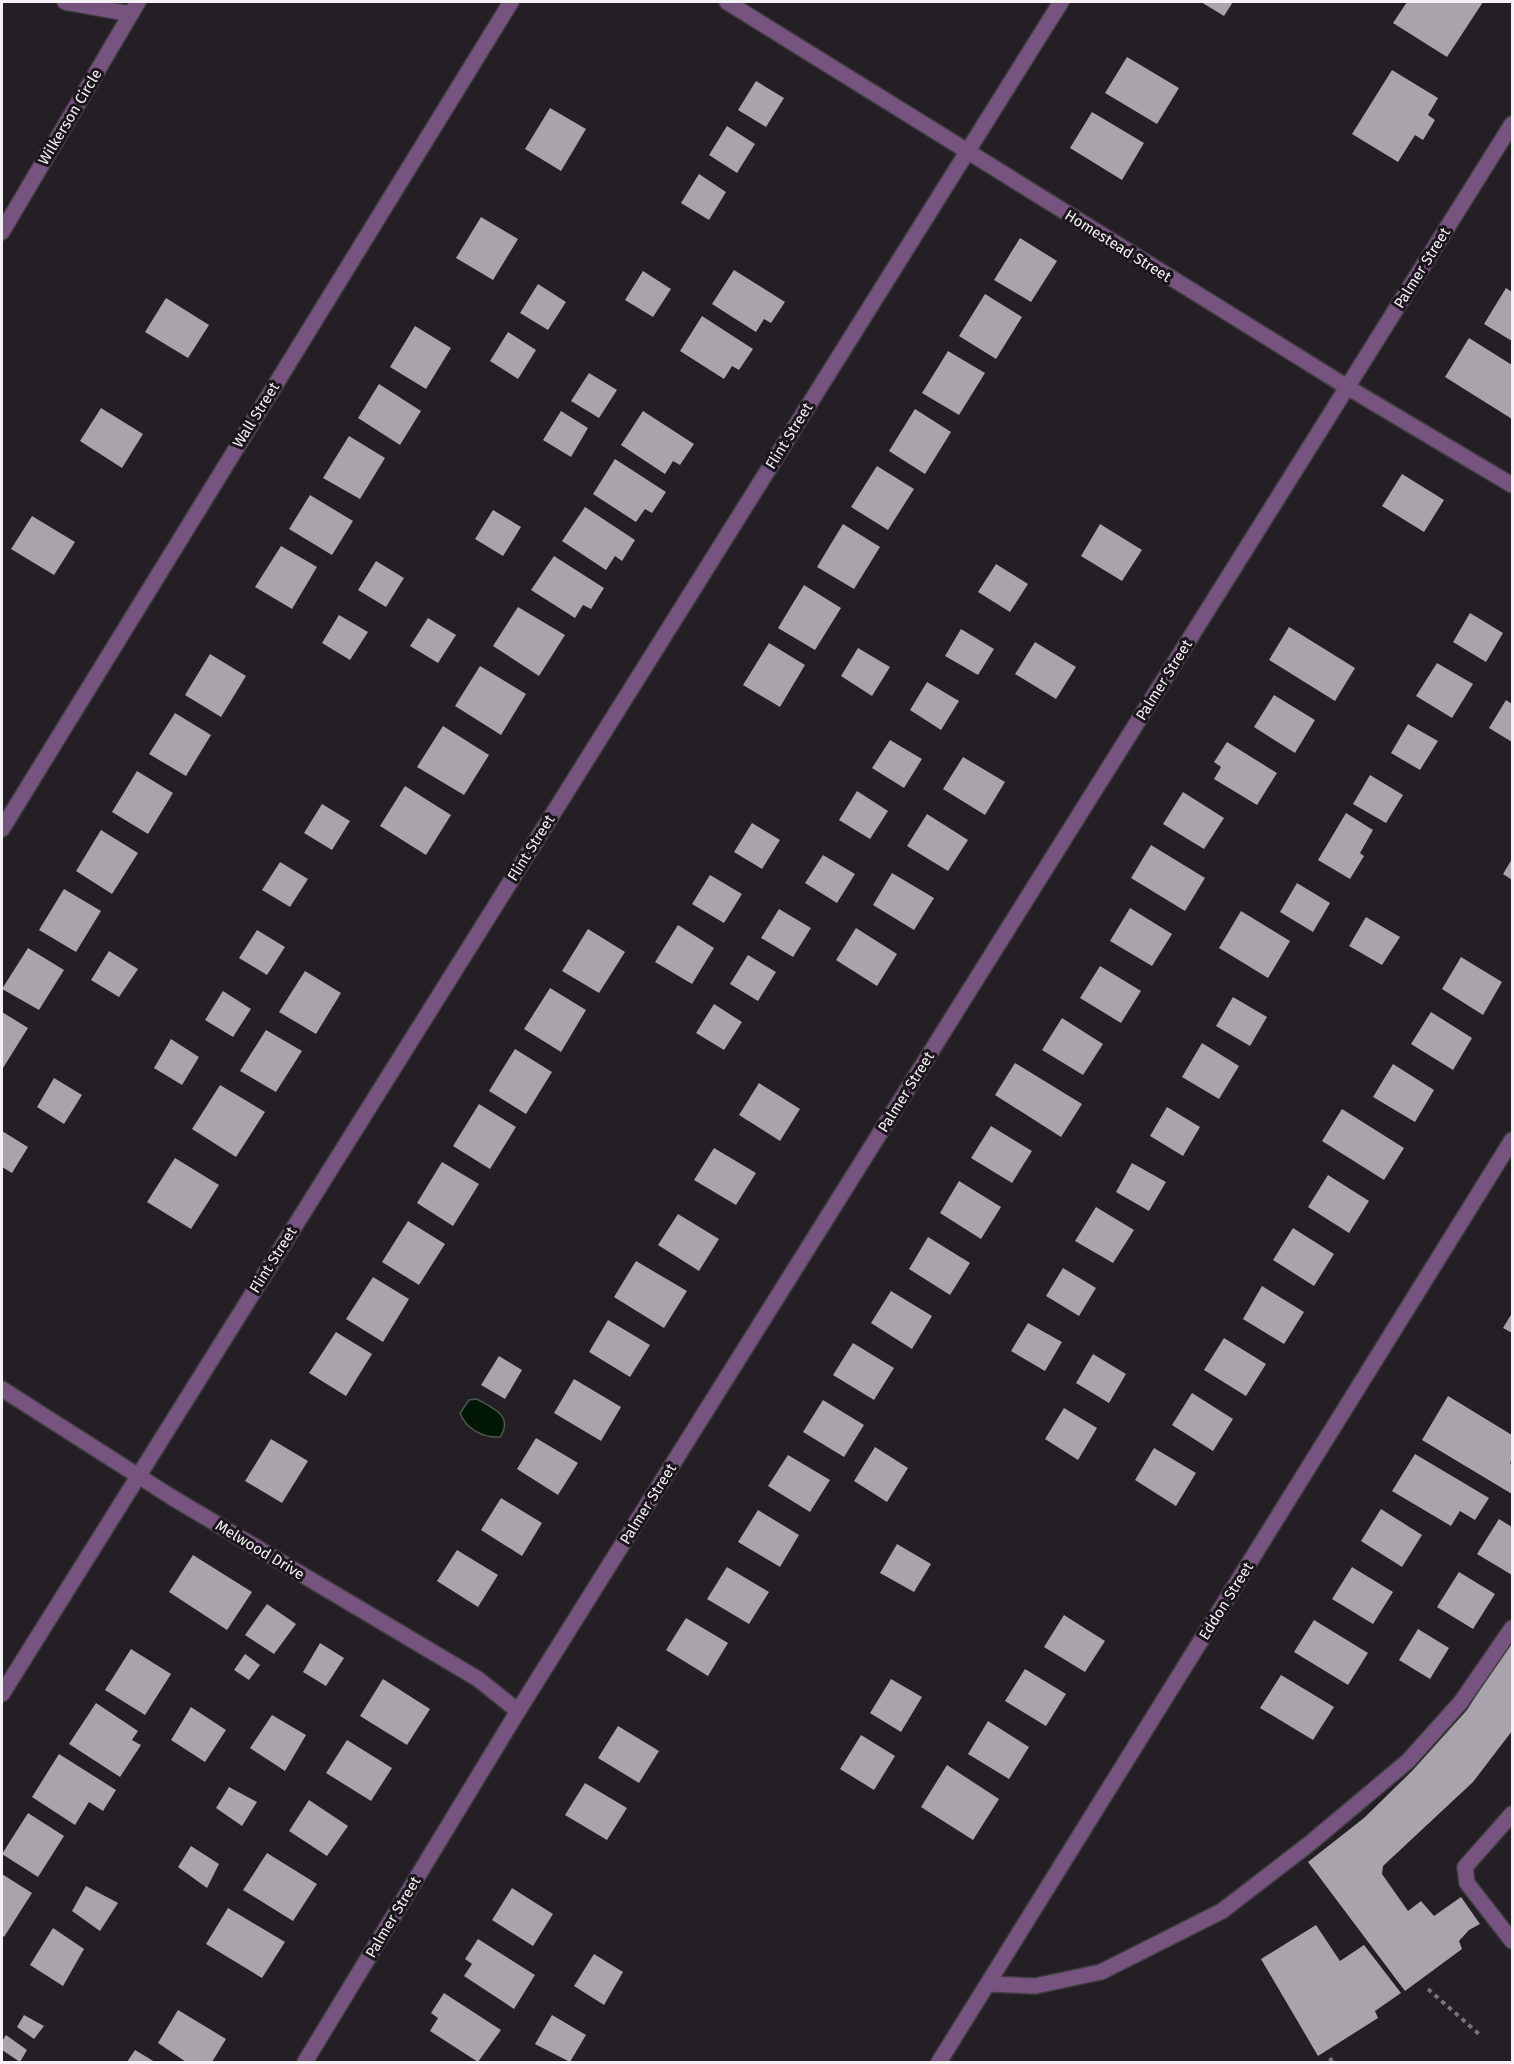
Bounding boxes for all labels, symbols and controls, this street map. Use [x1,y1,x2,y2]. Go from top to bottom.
street label: Wilkerson Circle [34,66,106,168]
street label: Homestead Street [1061,206,1175,286]
street label: Palmer Street [1390,224,1454,312]
street label: Wall Street [229,379,283,451]
street label: Flint Street [762,399,817,472]
street label: Palmer Street [1132,636,1196,724]
street label: Flint Street [504,811,559,884]
street label: Palmer Street [874,1048,938,1136]
street label: Flint Street [246,1223,301,1296]
street label: Palmer Street [616,1460,680,1548]
street label: Melwood Drive [212,1516,308,1584]
street label: Eddon Street [1195,1558,1257,1643]
street label: Palmer Street [362,1873,425,1961]

